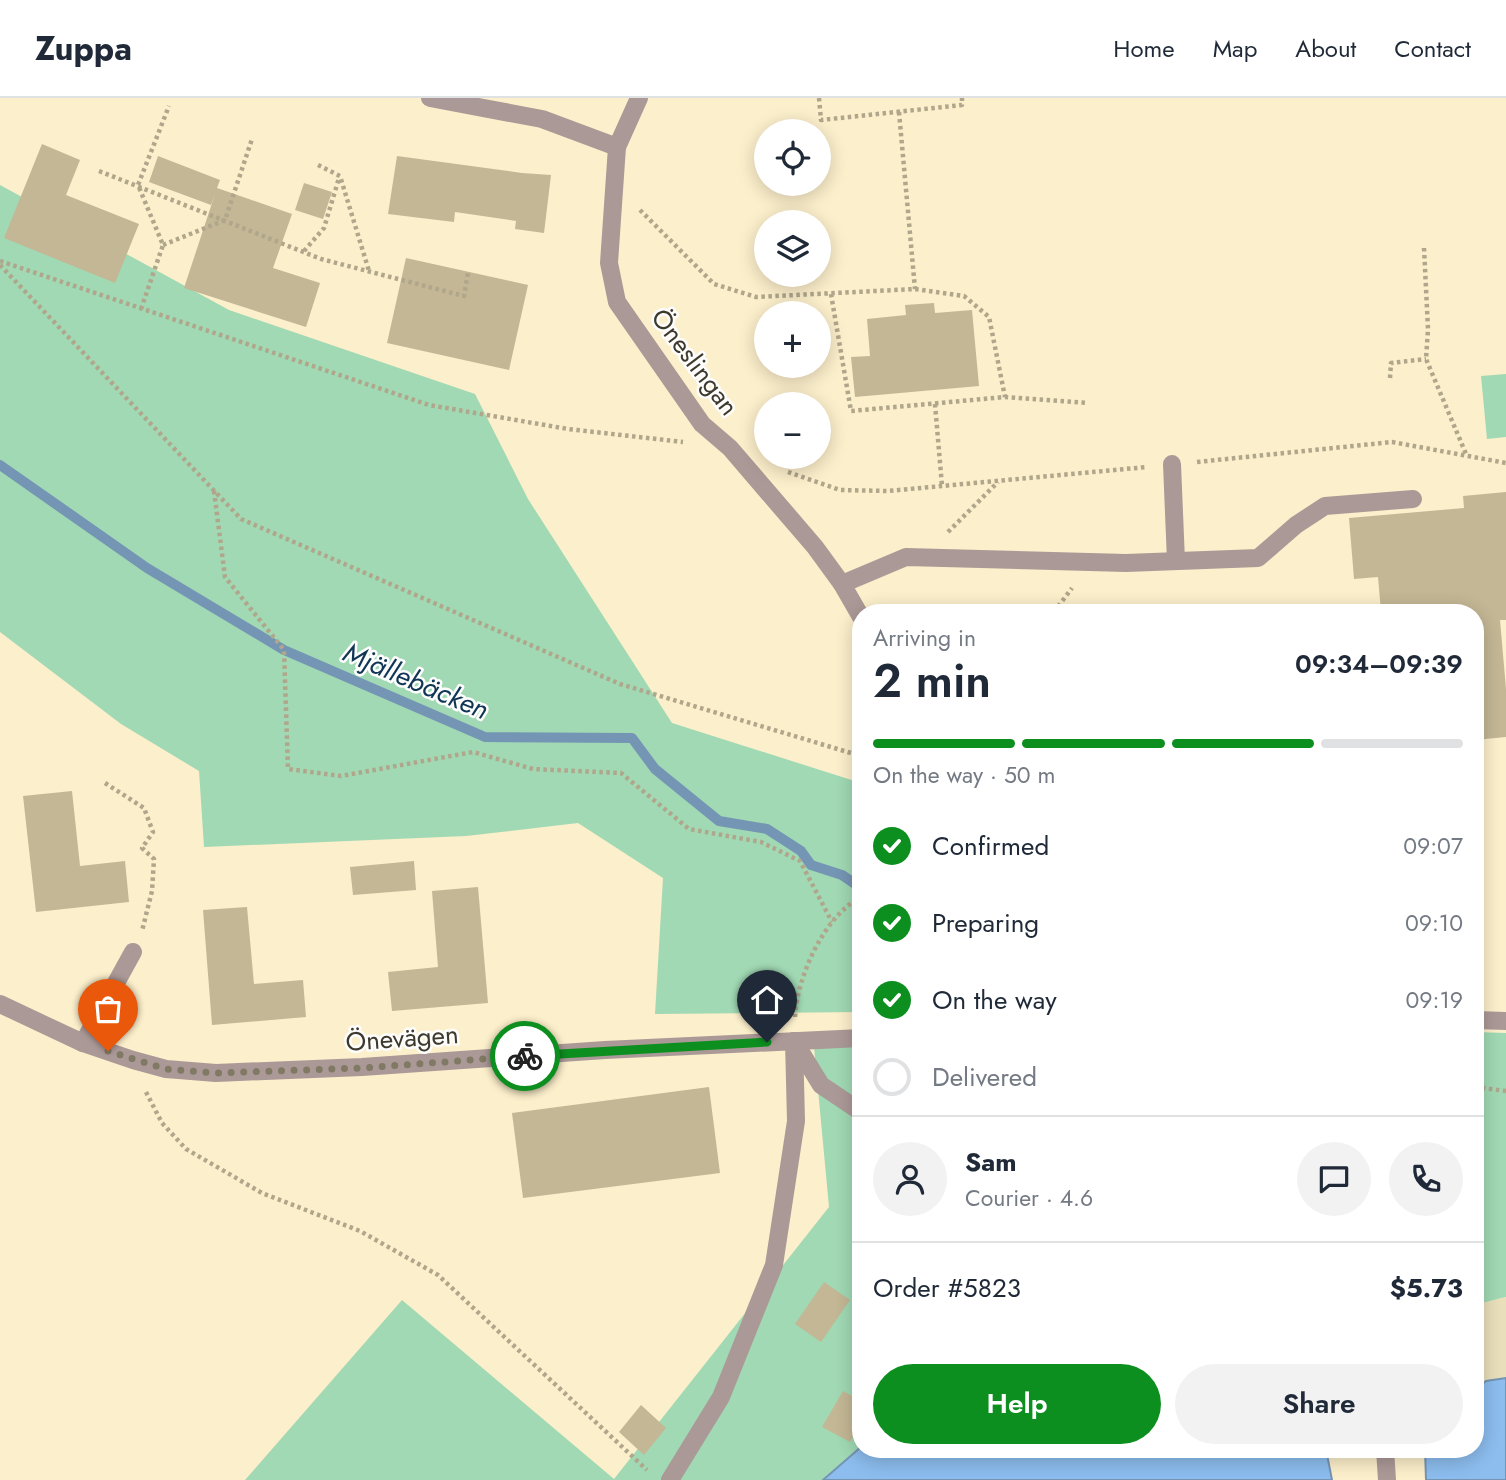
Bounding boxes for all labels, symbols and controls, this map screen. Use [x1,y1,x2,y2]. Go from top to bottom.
text: Zuppa [35,25,132,72]
text: Home [1113,31,1175,66]
text: Map [1213,31,1257,66]
text: About [1295,31,1356,66]
text: Contact [1394,31,1471,66]
map controls [754,119,831,469]
button: locate [754,119,831,196]
button: layers [754,210,831,287]
street label: Öneslingan [642,300,748,424]
button: + [754,301,831,378]
button: − [754,392,831,469]
text: Arriving in [873,621,976,655]
water label: Mjällebäcken [337,632,495,730]
text: 09:34–09:39 [1295,645,1463,683]
text: 2 min [873,648,991,714]
text: On the way · 50 m [873,758,1056,792]
icon: check [873,827,911,865]
text: Confirmed [932,827,1049,865]
text: 09:07 [1403,829,1463,863]
icon: check [873,904,911,942]
text: Preparing [932,904,1039,942]
text: 09:10 [1405,906,1463,940]
pin [737,970,797,1042]
pin [78,979,138,1051]
icon: home [748,981,786,1019]
icon: check [873,981,911,1019]
text: On the way [932,981,1057,1019]
text: 09:19 [1405,983,1463,1017]
icon: bag [89,990,127,1028]
street label: Önevägen [344,1015,460,1061]
courier [490,1021,560,1091]
icon: bike [506,1037,544,1075]
text: Delivered [932,1058,1037,1096]
button: person [873,1142,947,1216]
button: chat [1297,1142,1371,1216]
button: phone [1389,1142,1463,1216]
text: Sam [965,1143,1017,1181]
text: Courier · 4.6 [965,1181,1093,1215]
text: Order #5823 [873,1269,1021,1307]
text: $5.73 [1390,1269,1463,1307]
button: Help [873,1364,1161,1444]
button: Share [1175,1364,1463,1444]

